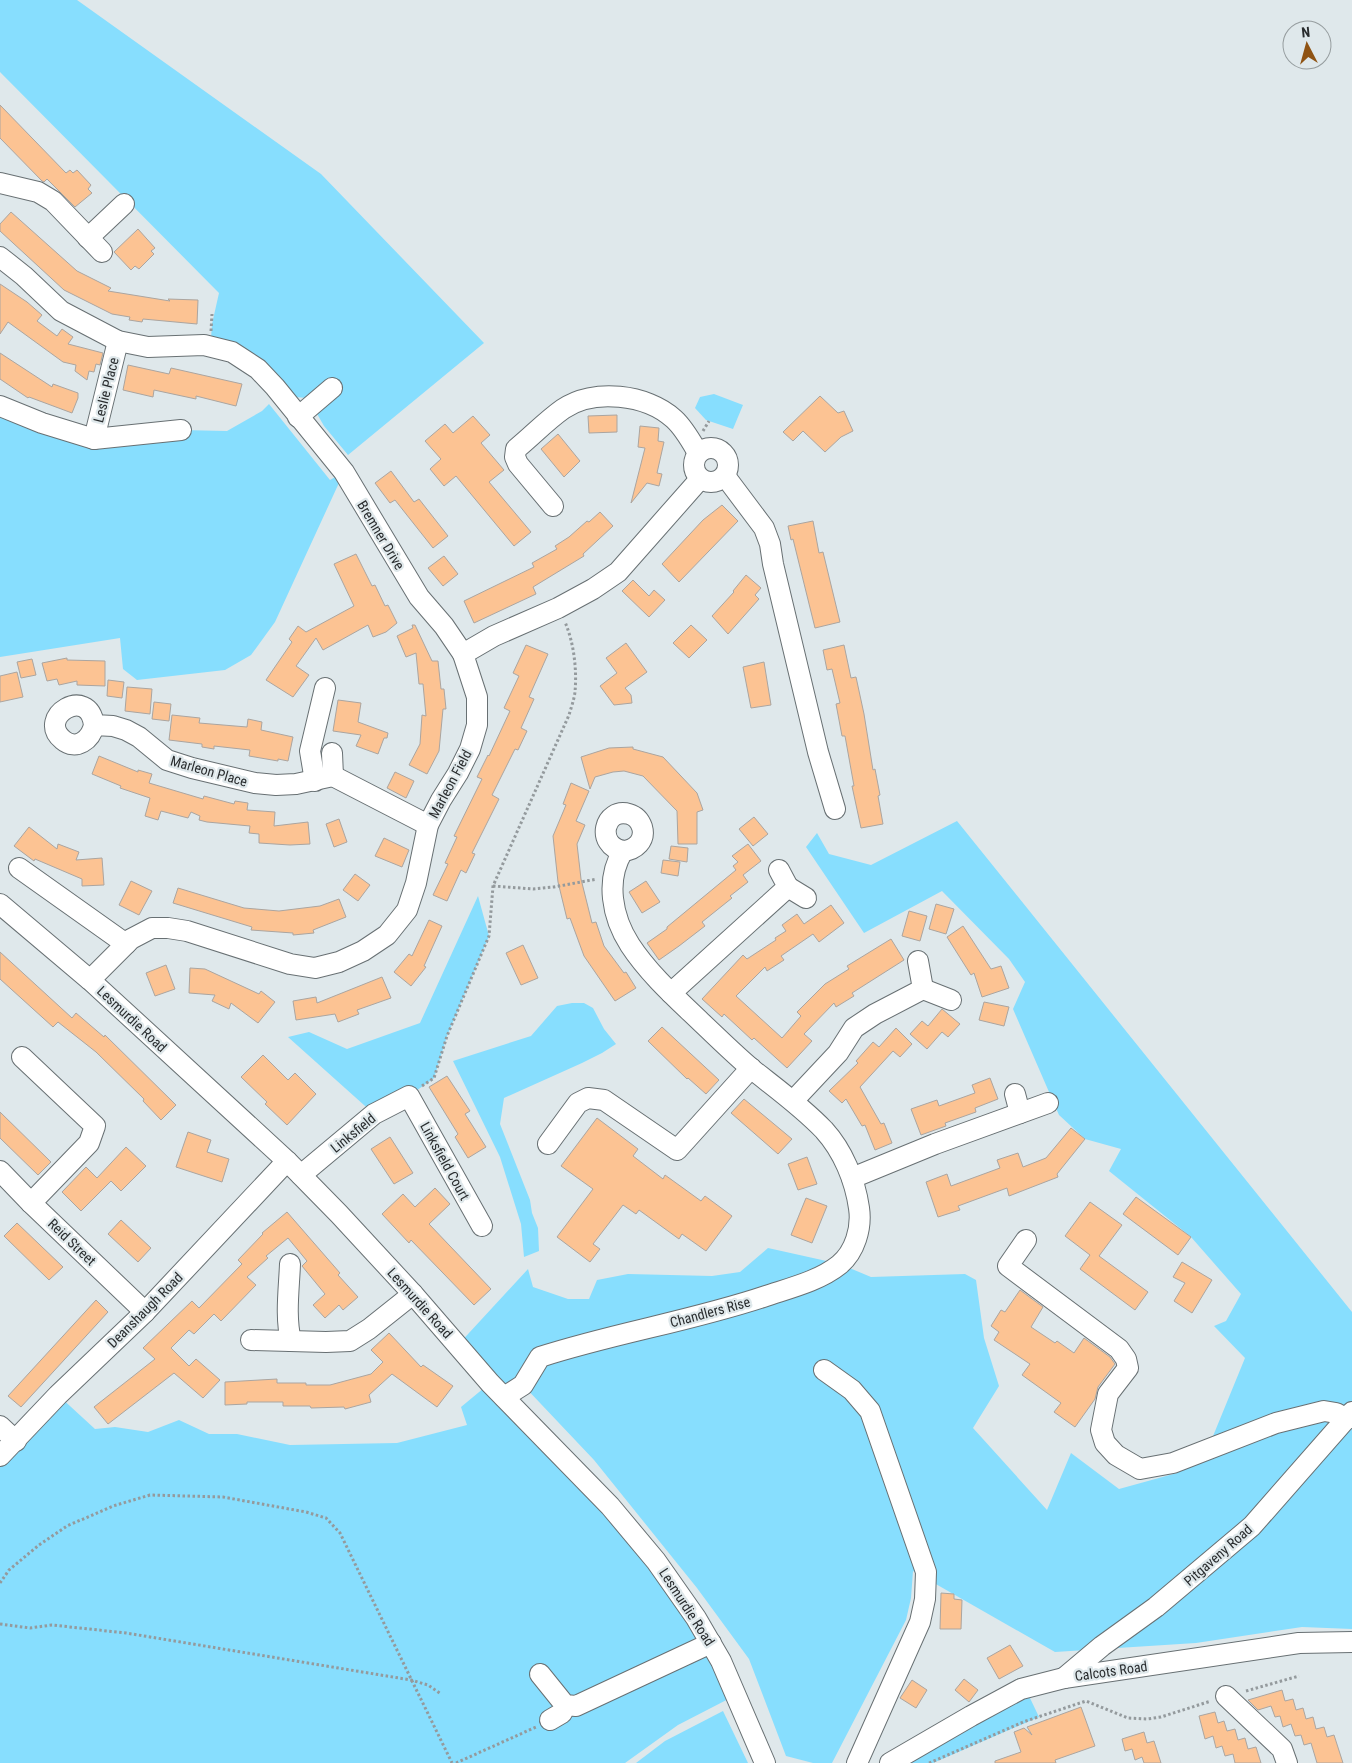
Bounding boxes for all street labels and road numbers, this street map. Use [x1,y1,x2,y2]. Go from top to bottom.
street label: Leslie Place [90,355,122,424]
street label: Bremner Drive [354,498,408,573]
street label: Marleon Field [425,747,475,821]
street label: Marleon Place [169,752,250,790]
street label: Lesmurdie Road [94,983,170,1055]
street label: Linksfield [327,1110,379,1156]
street label: Linksfield Court [417,1119,473,1203]
street label: Reid Street [45,1215,99,1269]
street label: Lesmurdie Road [384,1265,456,1341]
street label: Deanshaugh Road [104,1269,186,1351]
street label: Chandlers Rise [668,1294,752,1330]
street label: Pitgaveny Road [1181,1521,1255,1589]
street label: Lesmurdie Road [656,1565,718,1649]
street label: Calcots Road [1074,1658,1148,1684]

